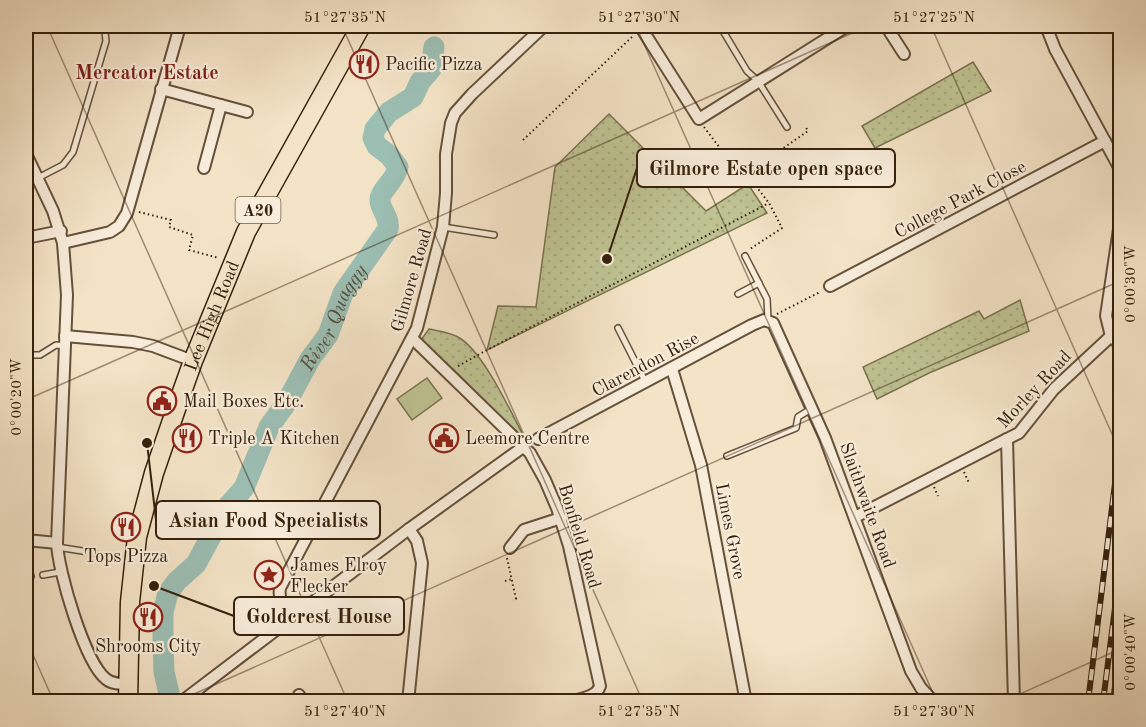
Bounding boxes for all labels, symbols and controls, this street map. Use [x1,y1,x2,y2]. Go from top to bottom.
text: 51°27'35"N [304,11,386,26]
text: 51°27'30"N [598,11,680,26]
text: 51°27'25"N [893,11,975,26]
restaurant icon: Pacific Pizza [348,48,380,80]
place label: Pacific Pizza [385,56,482,74]
district label: Mercator Estate [75,64,219,84]
callout: Gilmore Estate open space [637,149,895,187]
street label: College Park Close [892,158,1029,242]
text: Gilmore Estate open space [649,160,883,180]
road number: A20 [236,197,280,223]
street label: Gilmore Road [389,227,435,334]
text: 0°00'30"W [1124,245,1139,323]
street label: Lee High Road [182,259,243,374]
water label: River Quaggy [297,261,372,375]
street label: Clarendon Rise [589,329,702,401]
street label: Morley Road [994,347,1075,432]
text: 0°00'20"W [10,358,25,436]
public building icon: Mail Boxes Etc. [146,385,178,417]
place label: Mail Boxes Etc. [183,393,304,411]
restaurant icon: Triple A Kitchen [171,422,203,454]
public building icon: Leemore Centre [428,422,460,454]
place label: Triple A Kitchen [208,430,340,448]
place label: Leemore Centre [465,430,590,448]
street label: Slaithwaite Road [836,440,898,571]
street label: Limes Grove [712,481,748,581]
street label: Bonfield Road [555,482,603,591]
callout: Asian Food Specialists [156,501,380,539]
restaurant icon: Tops Pizza [110,511,142,543]
text: Asian Food Specialists [168,512,368,532]
place label: Tops Pizza [84,548,168,566]
place label: James Elroy Flecker [290,557,388,596]
place icon: James Elroy Flecker [253,559,285,591]
callout: Goldcrest House [234,597,404,635]
restaurant icon: Shrooms City [132,601,164,633]
text: Goldcrest House [246,608,392,628]
text: 0°00'40"W [1124,613,1139,691]
place label: Shrooms City [95,638,202,656]
text: 51°27'40"N [304,705,386,720]
text: 51°27'35"N [598,705,680,720]
text: 51°27'30"N [893,705,975,720]

